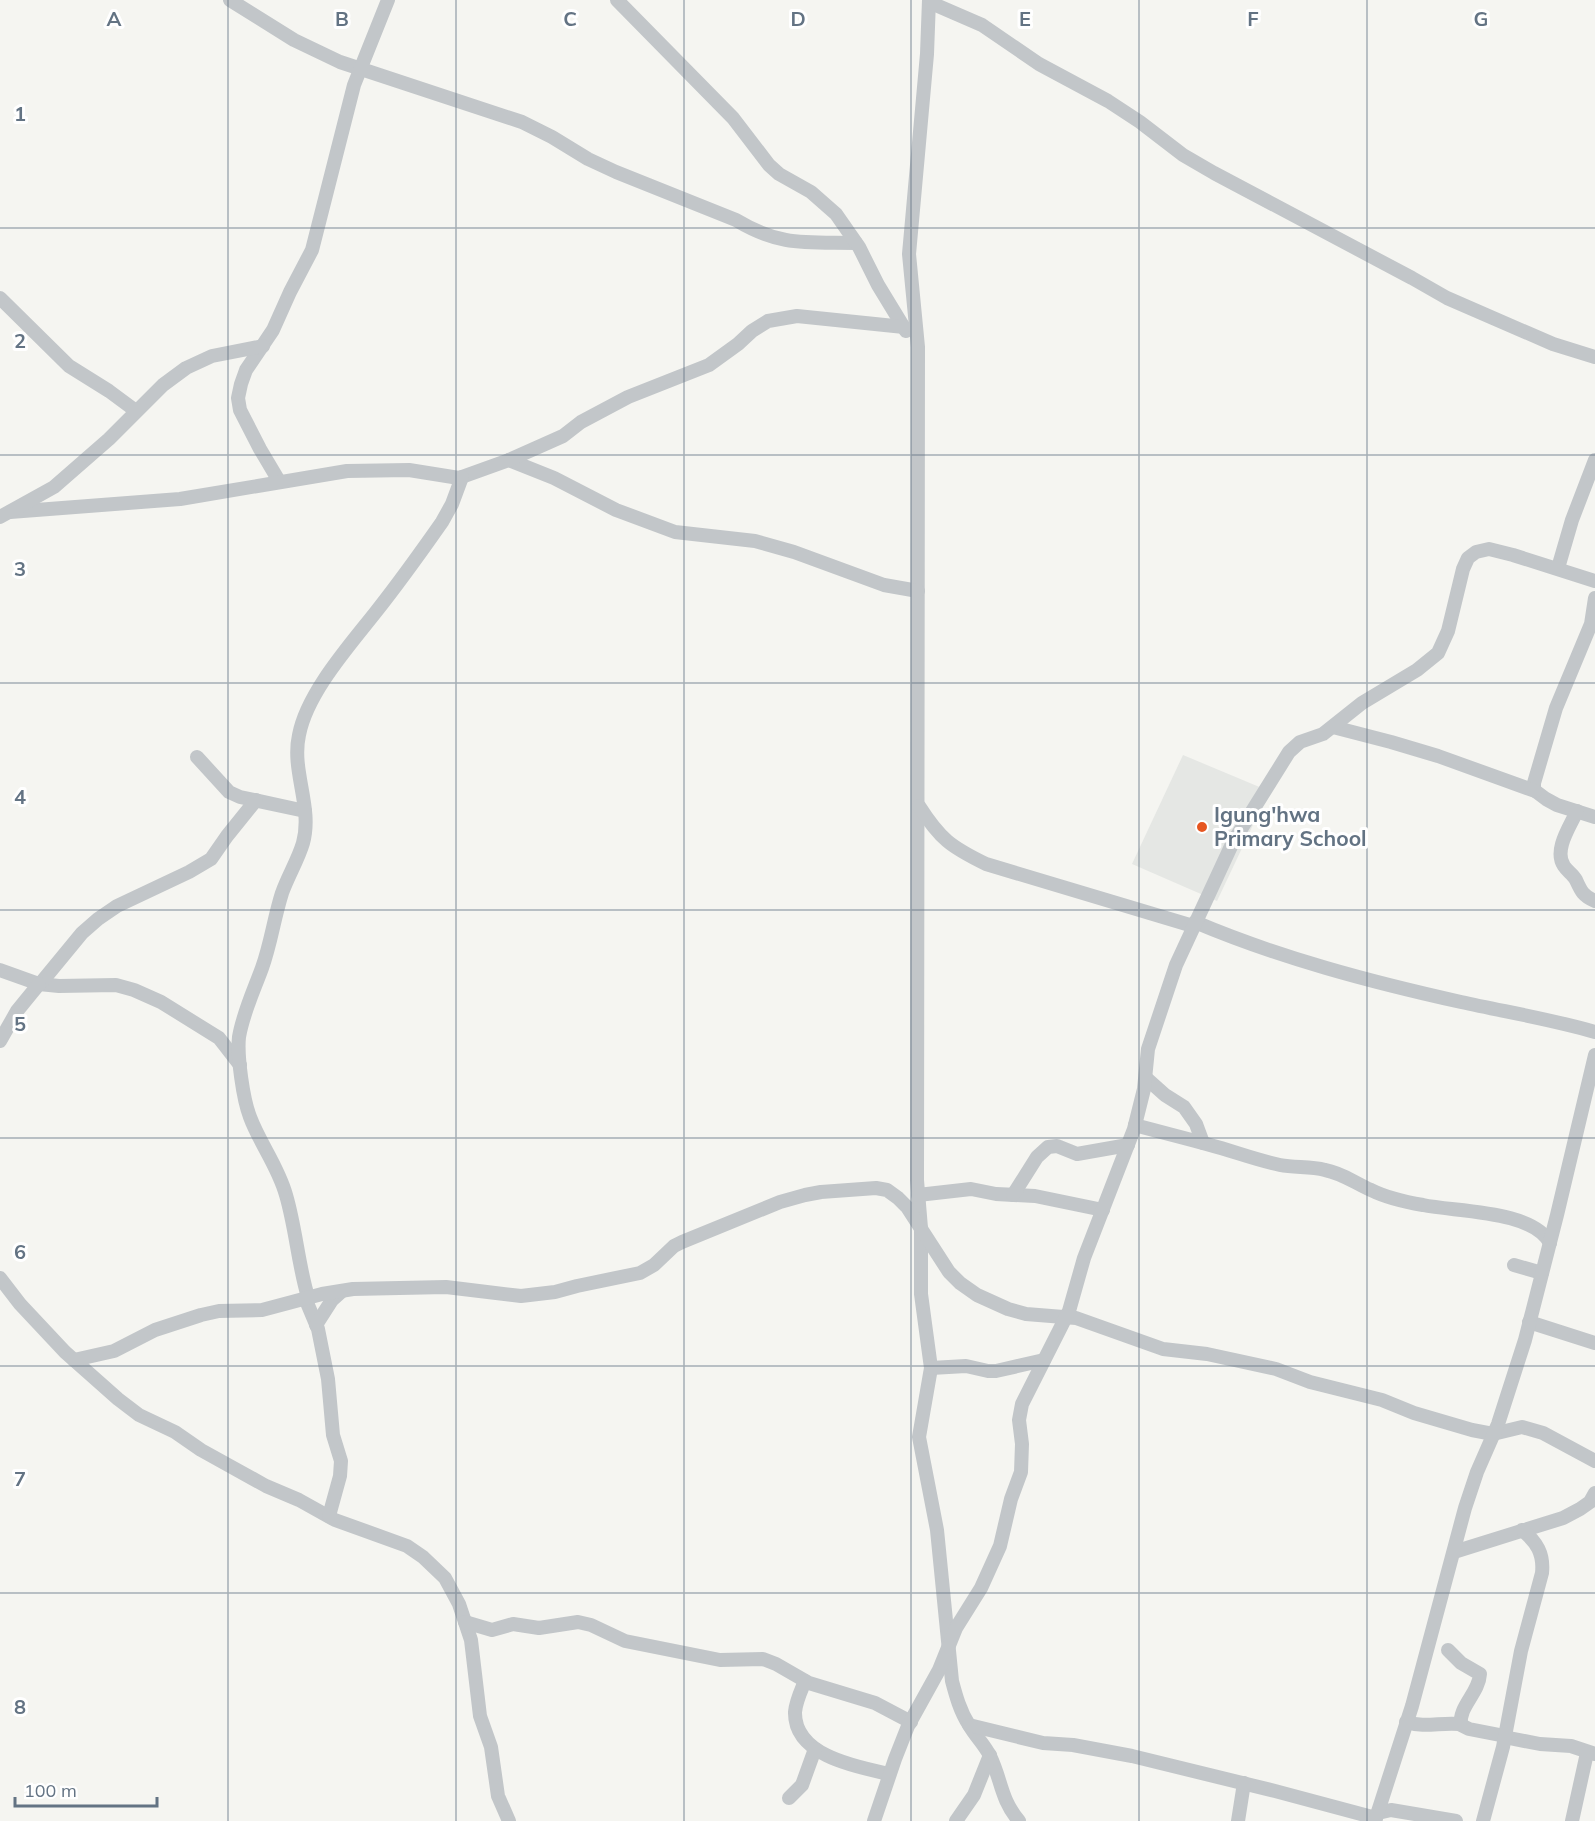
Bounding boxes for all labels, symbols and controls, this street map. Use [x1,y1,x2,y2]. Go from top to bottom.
text: A [107,6,122,31]
text: B [335,6,349,31]
text: C [563,6,577,31]
text: D [790,6,806,31]
text: E [1019,6,1031,31]
text: F [1247,6,1259,31]
text: G [1474,6,1488,31]
text: 1 [14,101,26,126]
text: 2 [14,328,26,353]
text: 3 [14,556,26,581]
text: 4 [14,784,26,809]
place label: Igung'hwa Primary School [1214,801,1367,851]
marker: Igung'hwa Primary School [1195,820,1209,834]
text: 5 [14,1011,26,1036]
text: 6 [14,1239,26,1264]
text: 7 [14,1466,26,1491]
text: 8 [14,1694,26,1719]
scale bar [15,1770,158,1808]
text: 100 m [24,1779,77,1802]

